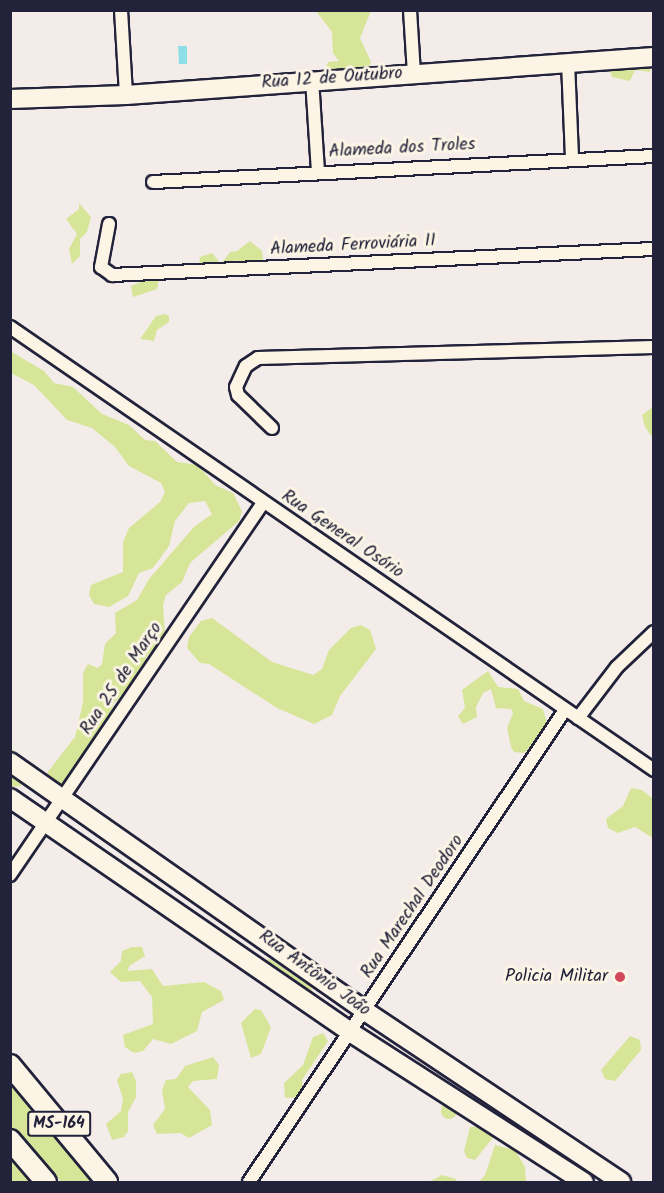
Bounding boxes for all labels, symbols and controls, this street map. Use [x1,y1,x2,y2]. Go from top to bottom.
street label: Rua 12 de Outubro [261,63,403,95]
street label: Alameda dos Troles [328,134,476,164]
street label: Alameda Ferroviária II [270,231,436,261]
street label: Rua General Osório [277,486,407,584]
street label: Rua 25 de Março [76,619,168,739]
street label: Rua Marechal Deodoro [357,831,469,983]
street label: Rua Antônio João [254,926,374,1022]
place label: Policia Militar [505,966,608,988]
marker: Policia Militar [613,970,627,984]
road number: MS-164 [26,1111,92,1137]

